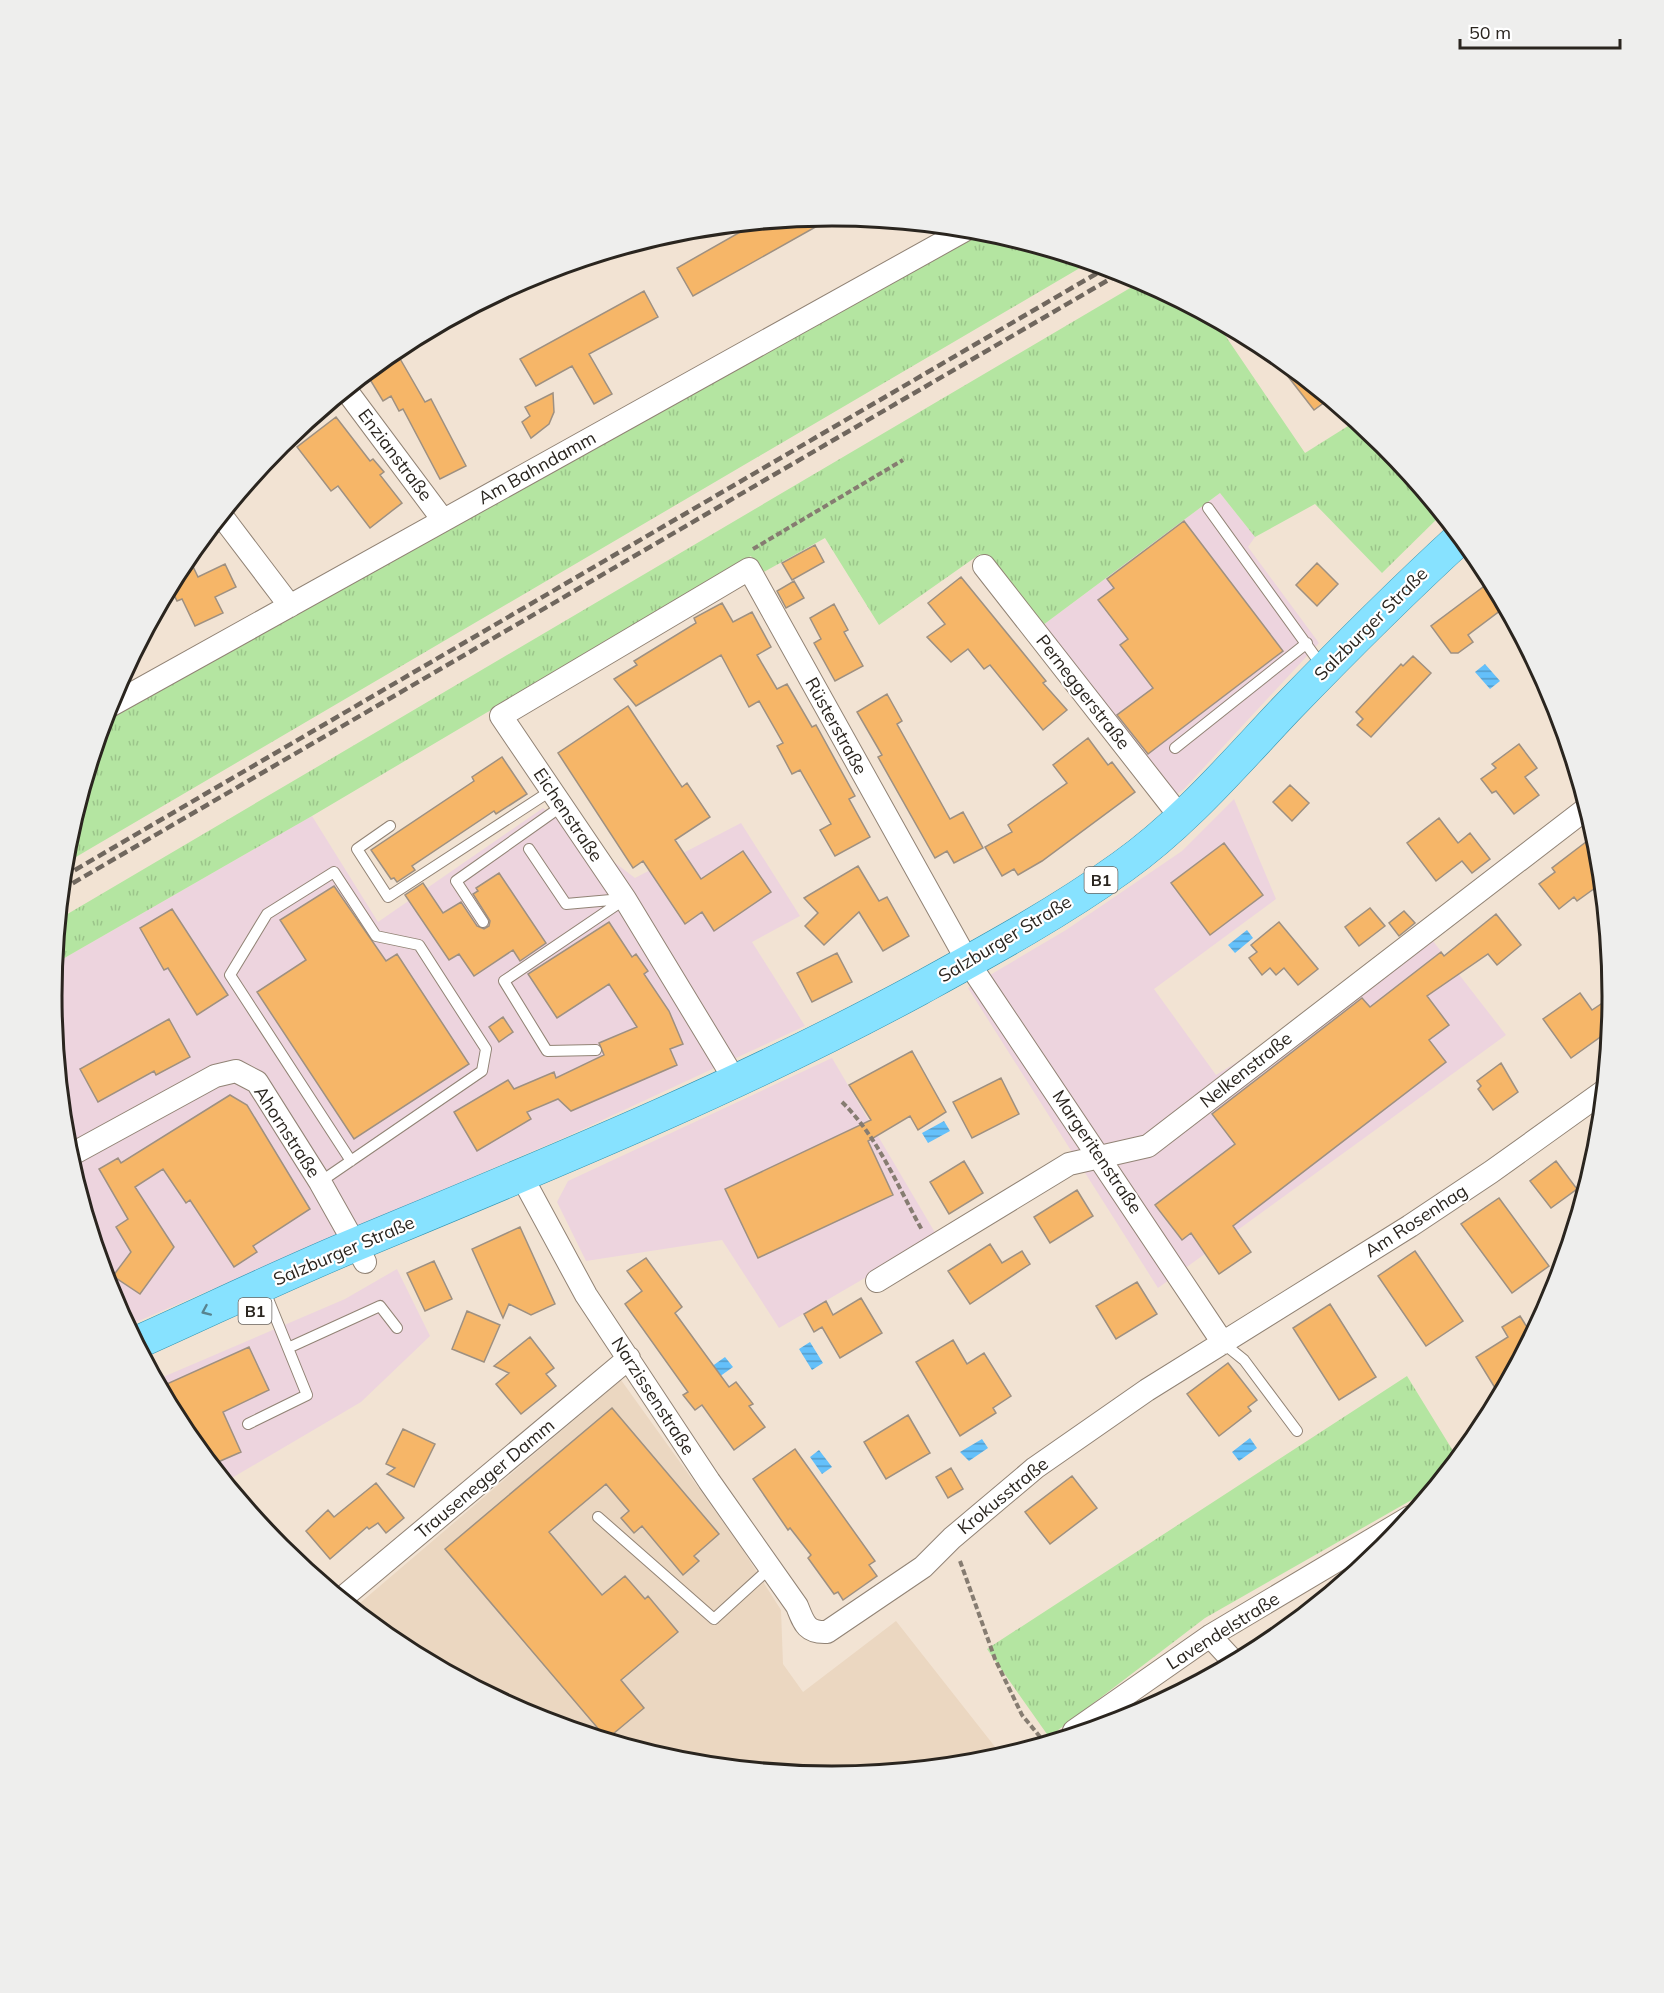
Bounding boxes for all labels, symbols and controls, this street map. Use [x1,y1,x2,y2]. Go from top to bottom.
scale bar [1460,12,1620,50]
text: 50 m [1469,21,1511,44]
street label: Enzianstraße [353,404,438,505]
street label: Am Bahndamm [474,426,600,509]
street label: Salzburger Straße [1309,562,1432,685]
street label: Perneggerstraße [1031,630,1135,754]
street label: Rüsterstraße [800,673,873,778]
street label: Eichenstraße [529,763,608,866]
road number: B1 [1084,867,1118,893]
street label: Salzburger Straße [934,890,1075,987]
street label: Nelkenstraße [1195,1027,1296,1113]
street label: Ahornstraße [249,1082,326,1182]
street label: Margeritenstraße [1048,1085,1147,1218]
street label: Am Rosenhag [1360,1179,1471,1262]
street label: Salzburger Straße [270,1210,418,1291]
road number: B1 [238,1298,272,1324]
one-way arrow [201,1304,212,1316]
street label: Narzissenstraße [607,1332,700,1459]
street label: Trausenegger Damm [410,1414,559,1544]
street label: Krokusstraße [953,1452,1053,1539]
street label: Lavendelstraße [1162,1587,1283,1674]

